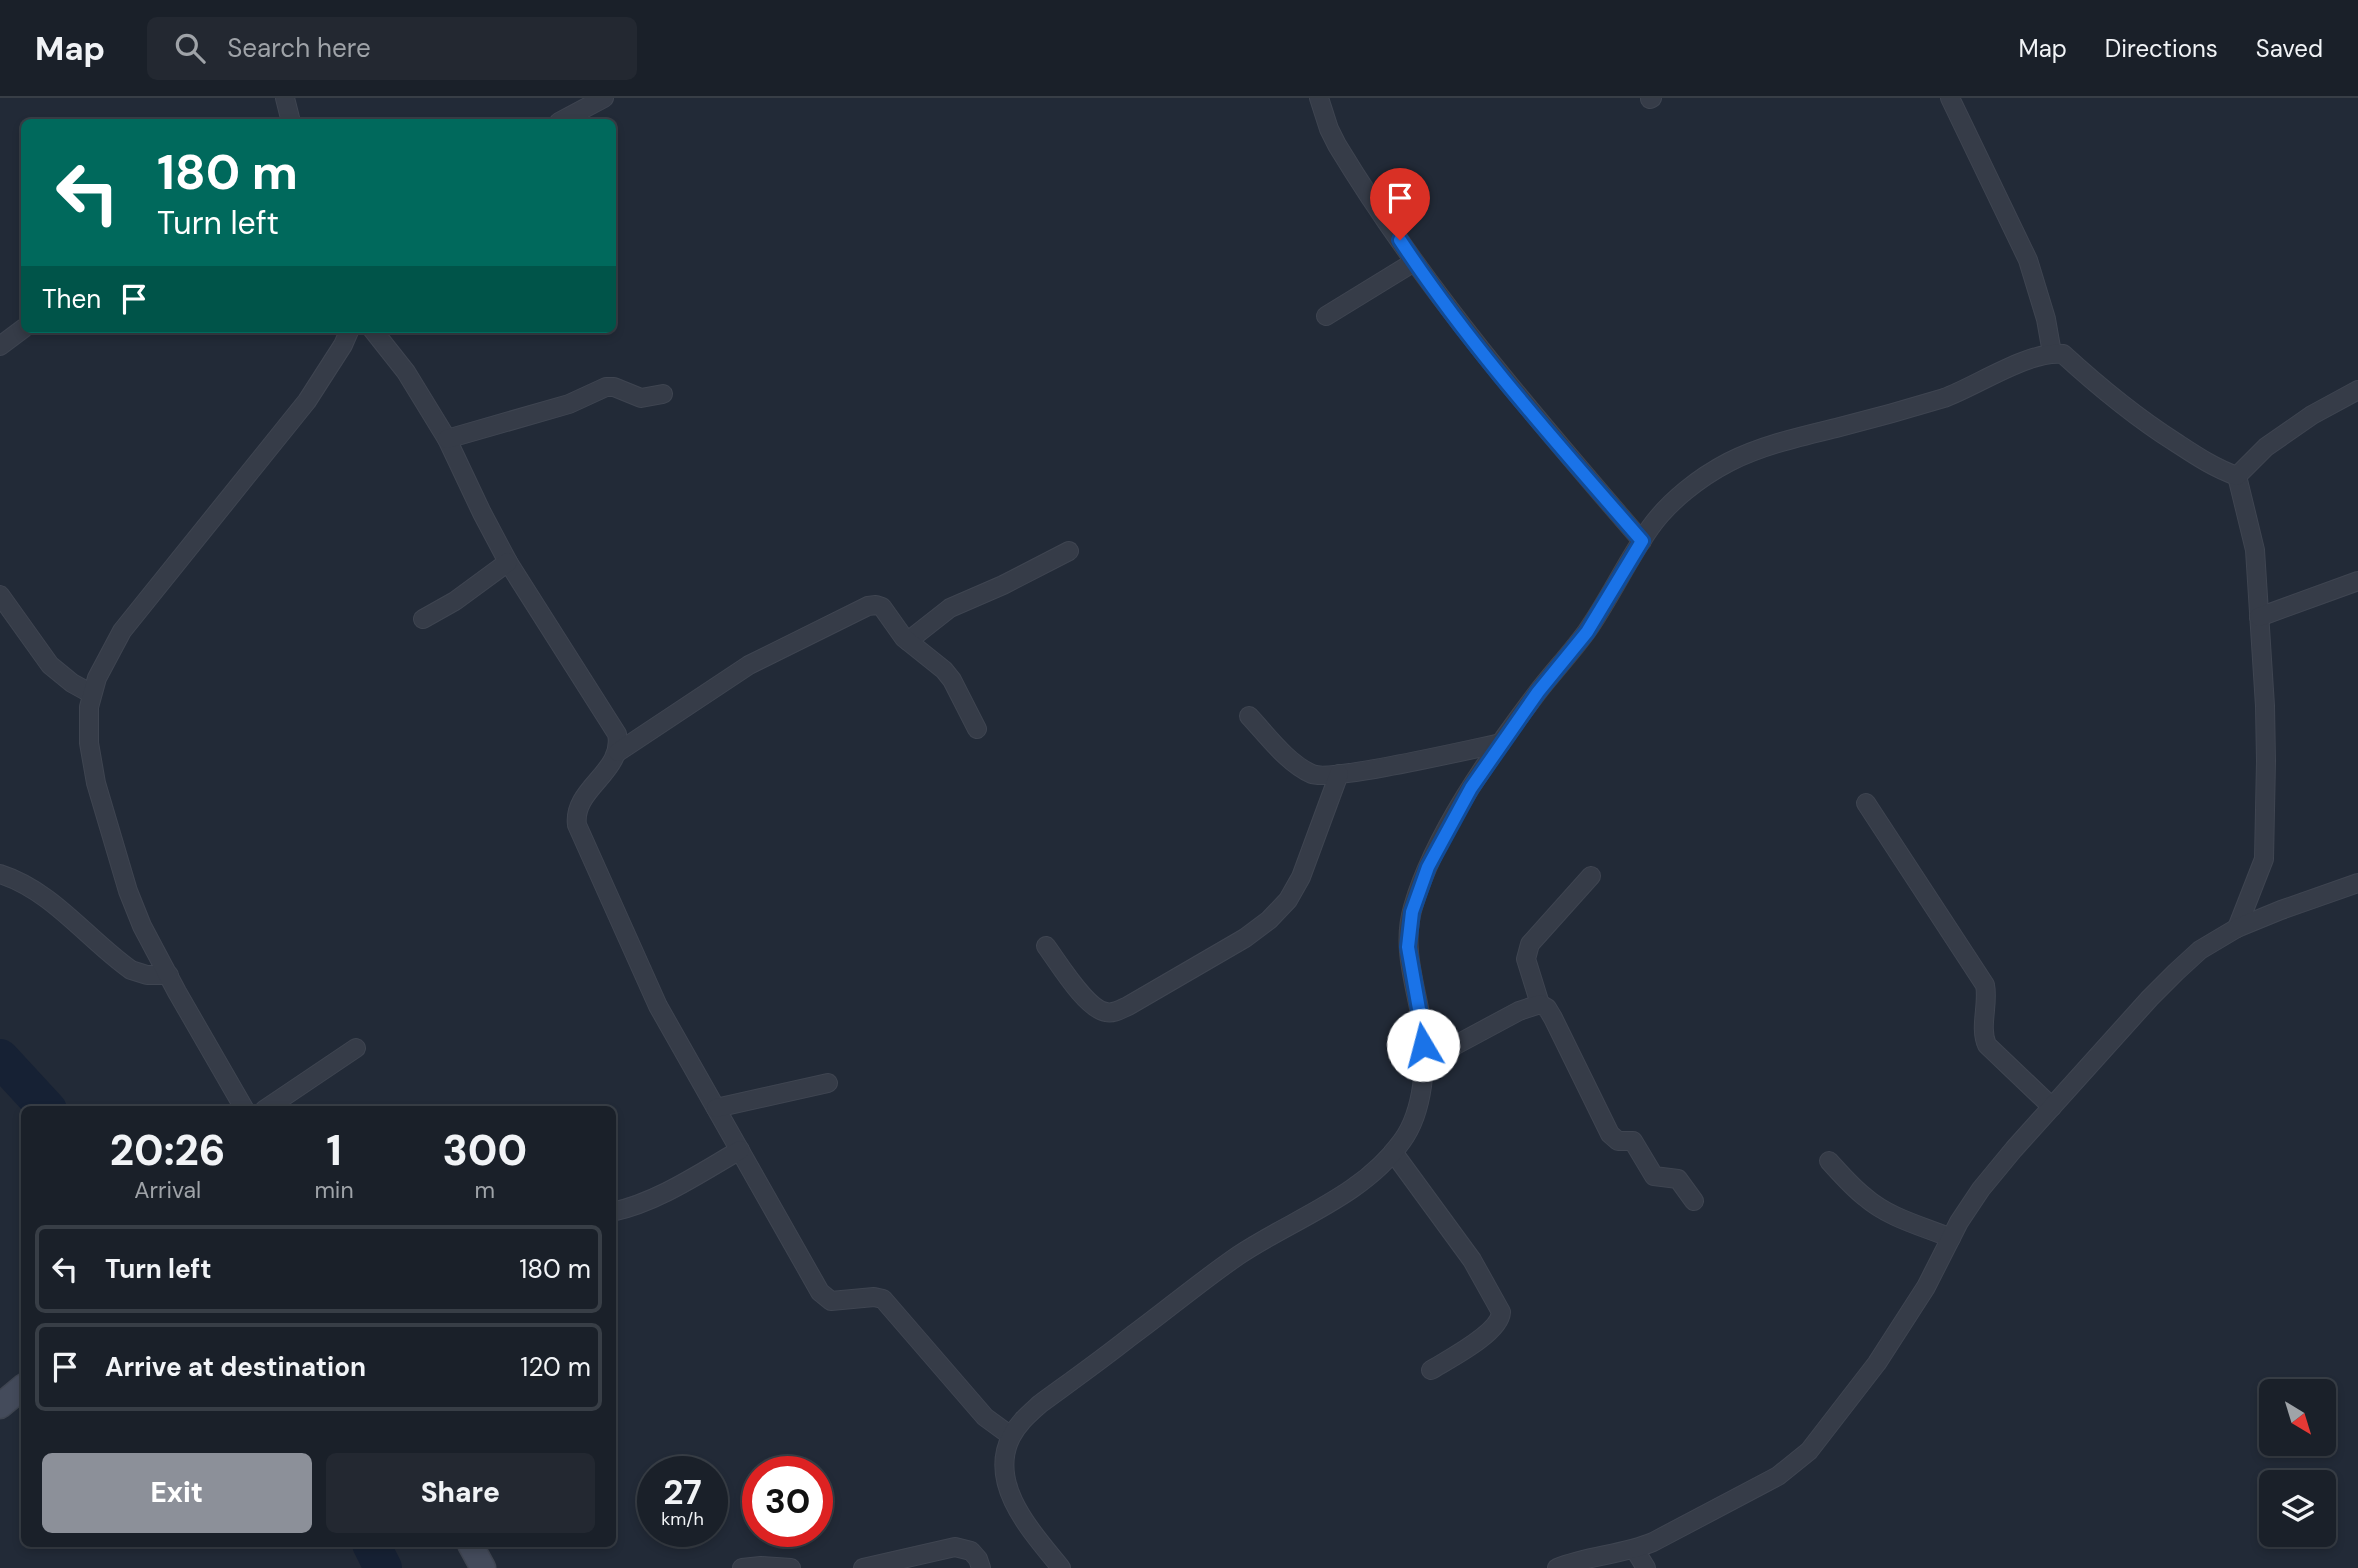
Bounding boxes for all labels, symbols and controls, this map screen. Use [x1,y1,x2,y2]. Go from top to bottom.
search box [147,17,637,80]
text: Map [35,27,105,70]
icon: search [171,29,209,67]
text: Search here [227,31,371,65]
text: Map [2019,33,2067,64]
text: Directions [2105,33,2218,64]
text: Saved [2256,33,2323,64]
text: 180 m [157,140,298,204]
icon: left [42,147,133,238]
pin [1370,168,1430,240]
icon: arrive [1381,179,1419,217]
text: Turn left [157,202,279,244]
icon: arrive [115,280,153,318]
text: Then [42,282,101,316]
position arrow [1386,1008,1460,1082]
text: 20:26 [110,1123,226,1178]
text: 1 [326,1123,342,1178]
text: 300 [442,1123,527,1178]
text: Arrival [134,1175,201,1205]
text: min [314,1175,354,1205]
text: m [475,1175,495,1205]
icon: left [46,1250,84,1288]
text: Turn left [105,1252,212,1286]
text: 180 m [519,1252,591,1286]
icon: arrive [46,1348,84,1386]
text: Arrive at destination [105,1350,366,1384]
text: 120 m [520,1350,591,1384]
north arrow [2259,1379,2336,1456]
map controls [2259,1379,2336,1547]
button: Exit [42,1453,312,1533]
button: Share [326,1453,595,1533]
speed limit sign: 30 [742,1456,833,1547]
text: 27 [663,1469,702,1515]
button: layers [2259,1470,2336,1547]
text: km/h [661,1507,704,1531]

